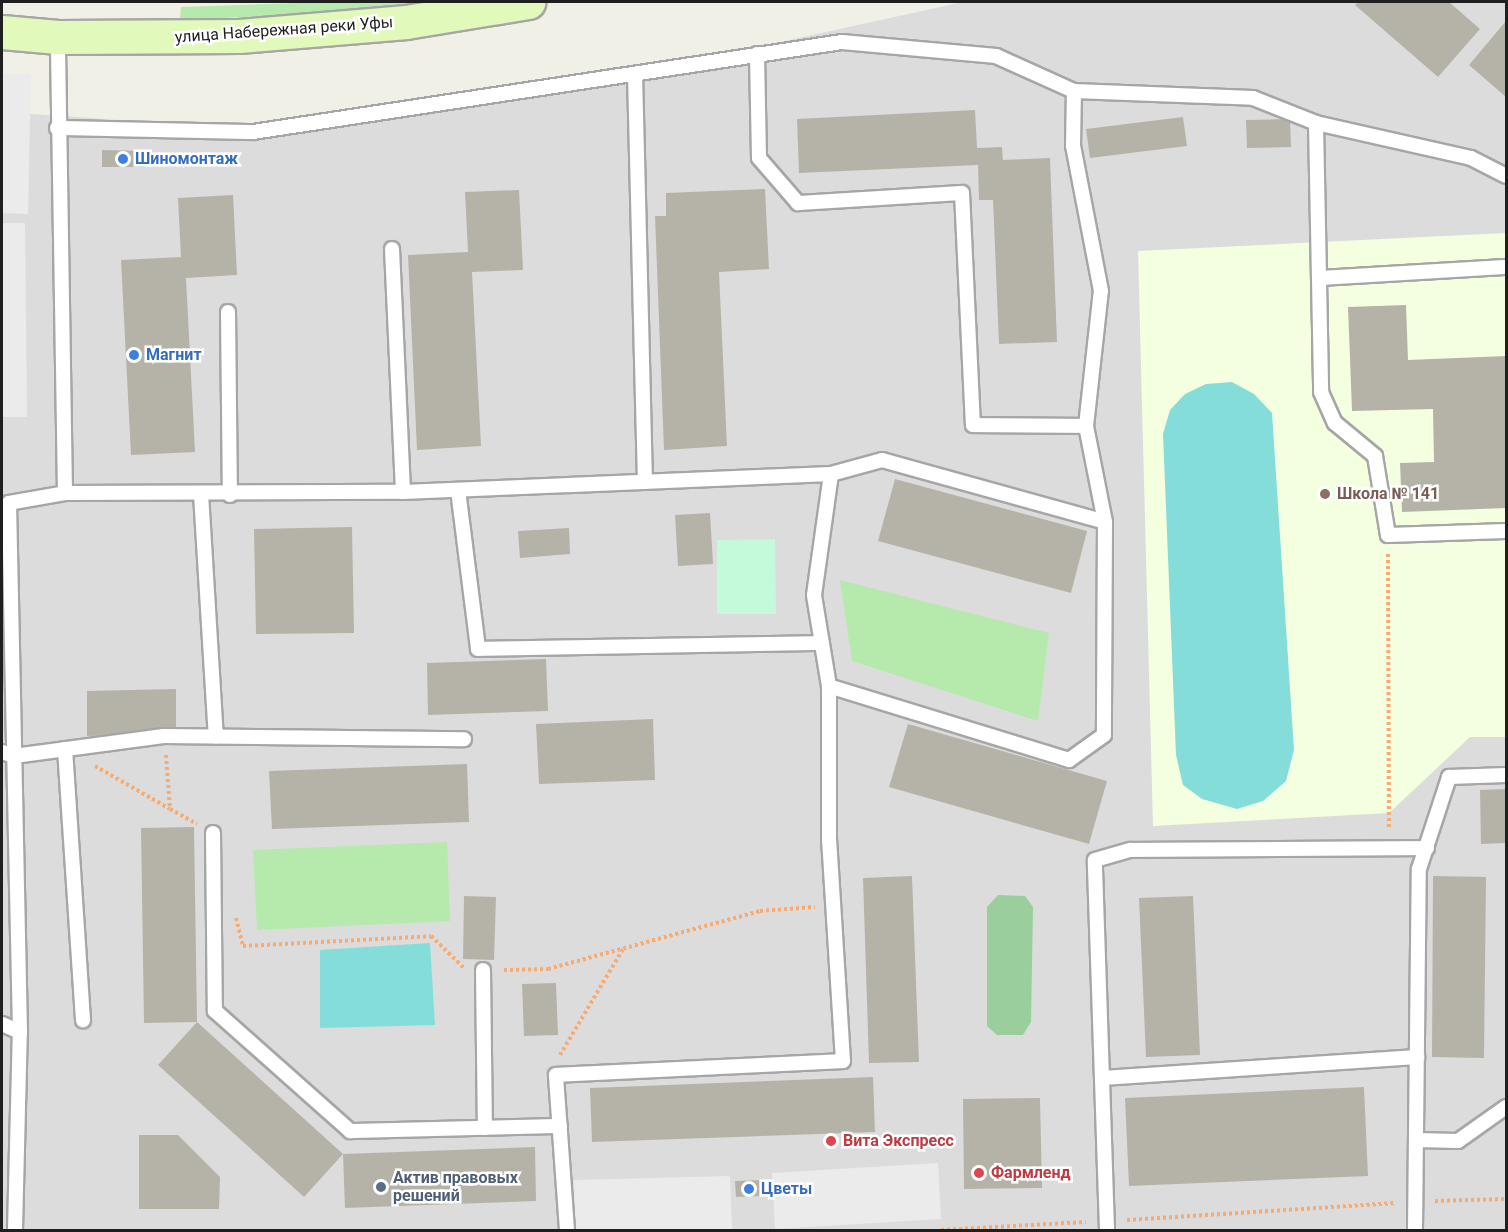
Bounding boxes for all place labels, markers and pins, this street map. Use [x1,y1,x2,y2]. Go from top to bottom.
place label: Шиномонтаж [135,149,238,169]
marker: Шиномонтаж [116,152,130,166]
place label: Магнит [146,345,202,365]
marker: Магнит [127,348,141,362]
place label: Школа № 141 [1337,484,1439,504]
marker: Школа № 141 [1318,487,1332,501]
place label: Вита Экспресс [843,1131,954,1151]
marker: Вита Экспресс [824,1134,838,1148]
place label: Фармленд [991,1163,1071,1183]
marker: Фармленд [972,1166,986,1180]
place label: Актив правовых решений [393,1168,518,1206]
place label: Цветы [761,1179,812,1199]
marker: Актив правовых решений [374,1180,388,1194]
marker: Цветы [742,1182,756,1196]

